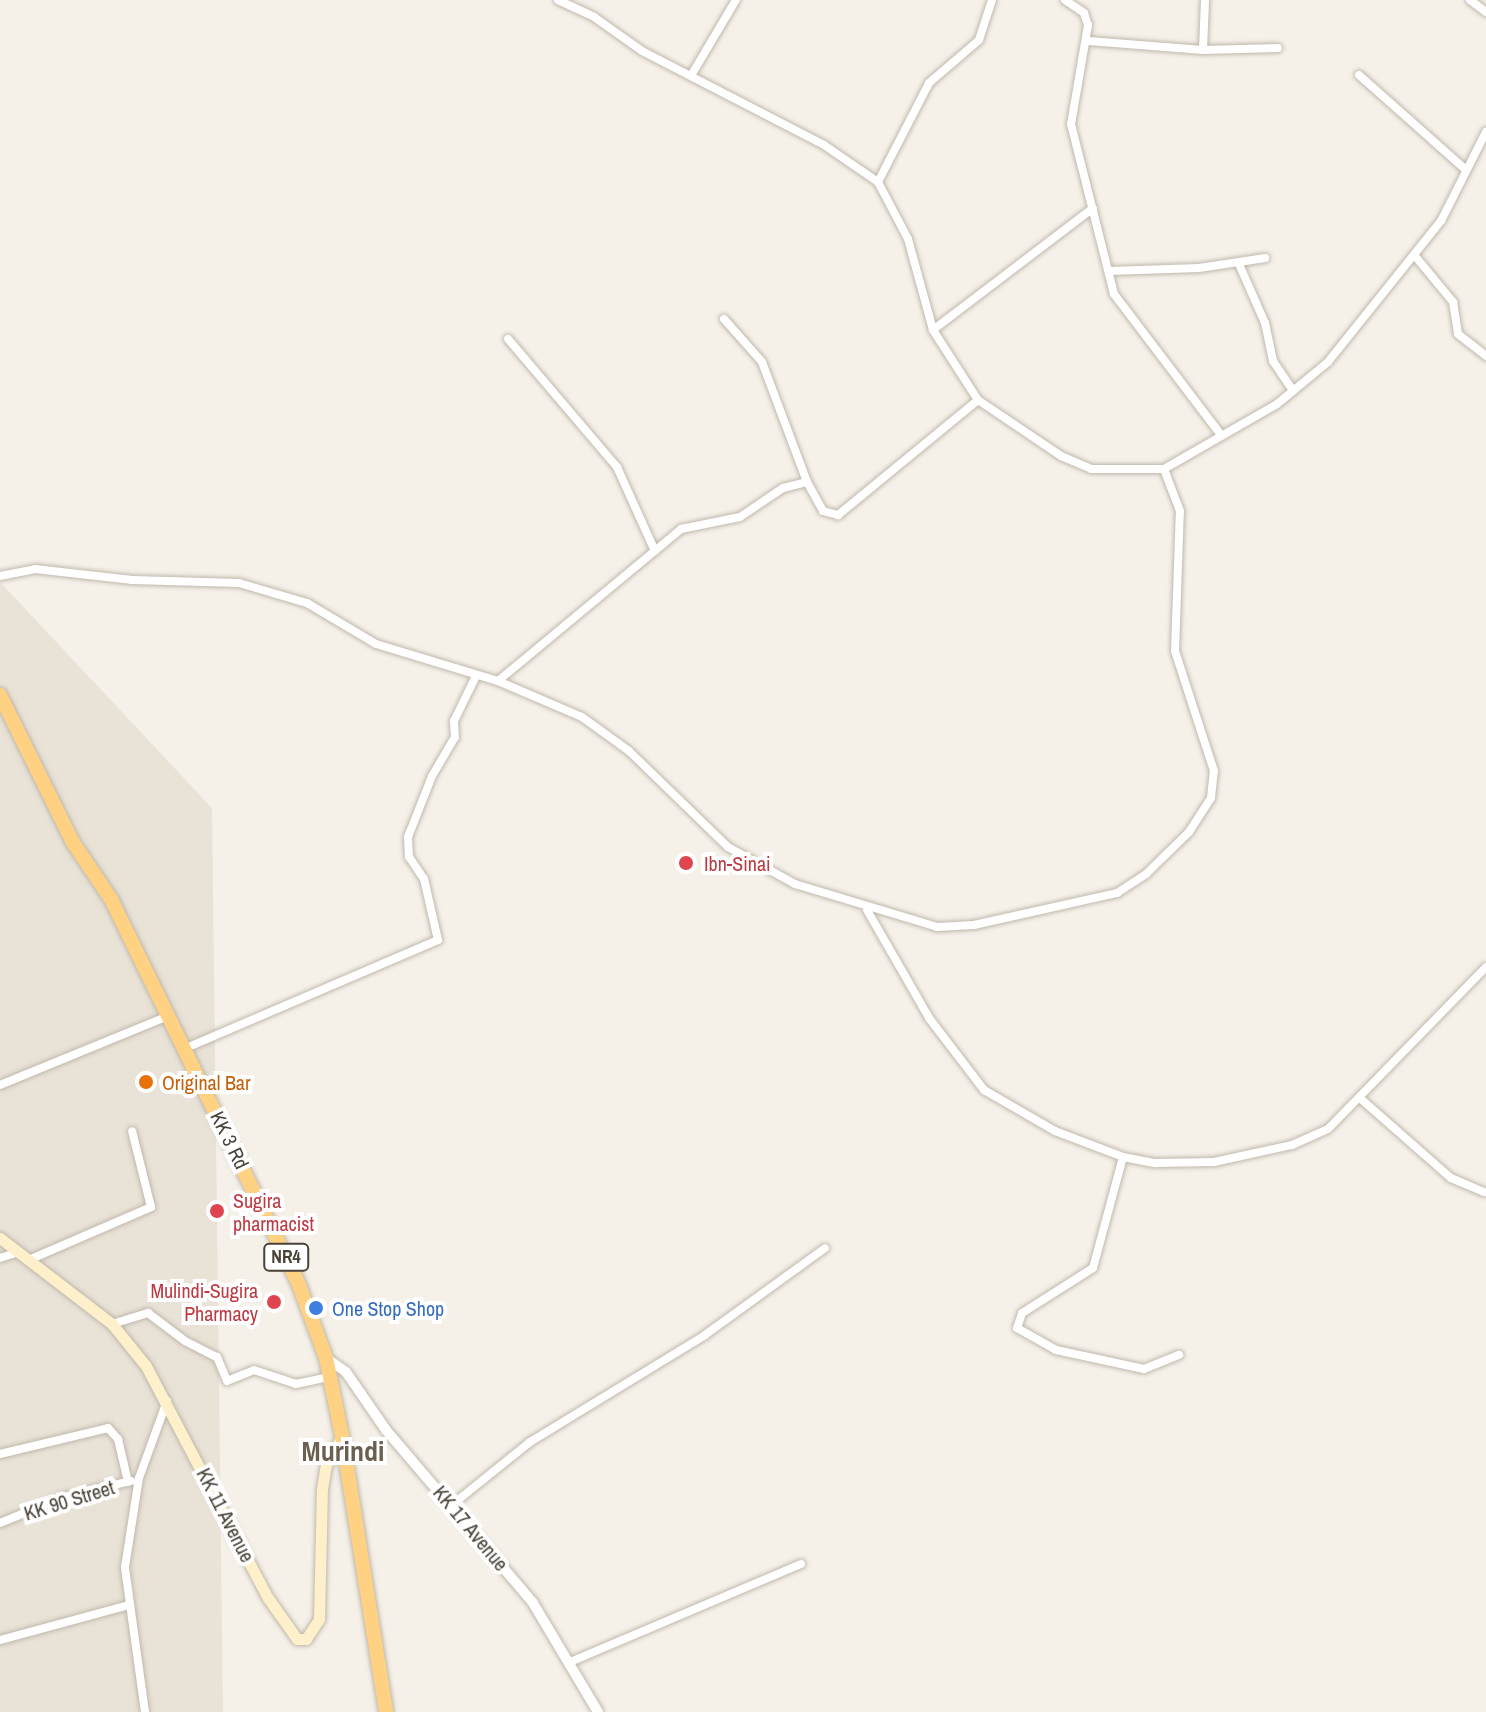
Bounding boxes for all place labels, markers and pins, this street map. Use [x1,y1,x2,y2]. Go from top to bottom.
place label: Ibn-Sinai [704,851,771,875]
marker: Ibn-Sinai [675,852,697,874]
place label: Original Bar [162,1070,250,1094]
marker: Original Bar [137,1073,155,1091]
place label: Sugira pharmacist [233,1188,314,1235]
marker: Sugira pharmacist [208,1202,226,1220]
place label: Mulindi-Sugira Pharmacy [150,1278,258,1325]
marker: Mulindi-Sugira Pharmacy [265,1293,283,1311]
place label: One Stop Shop [332,1296,444,1320]
marker: One Stop Shop [307,1299,325,1317]

